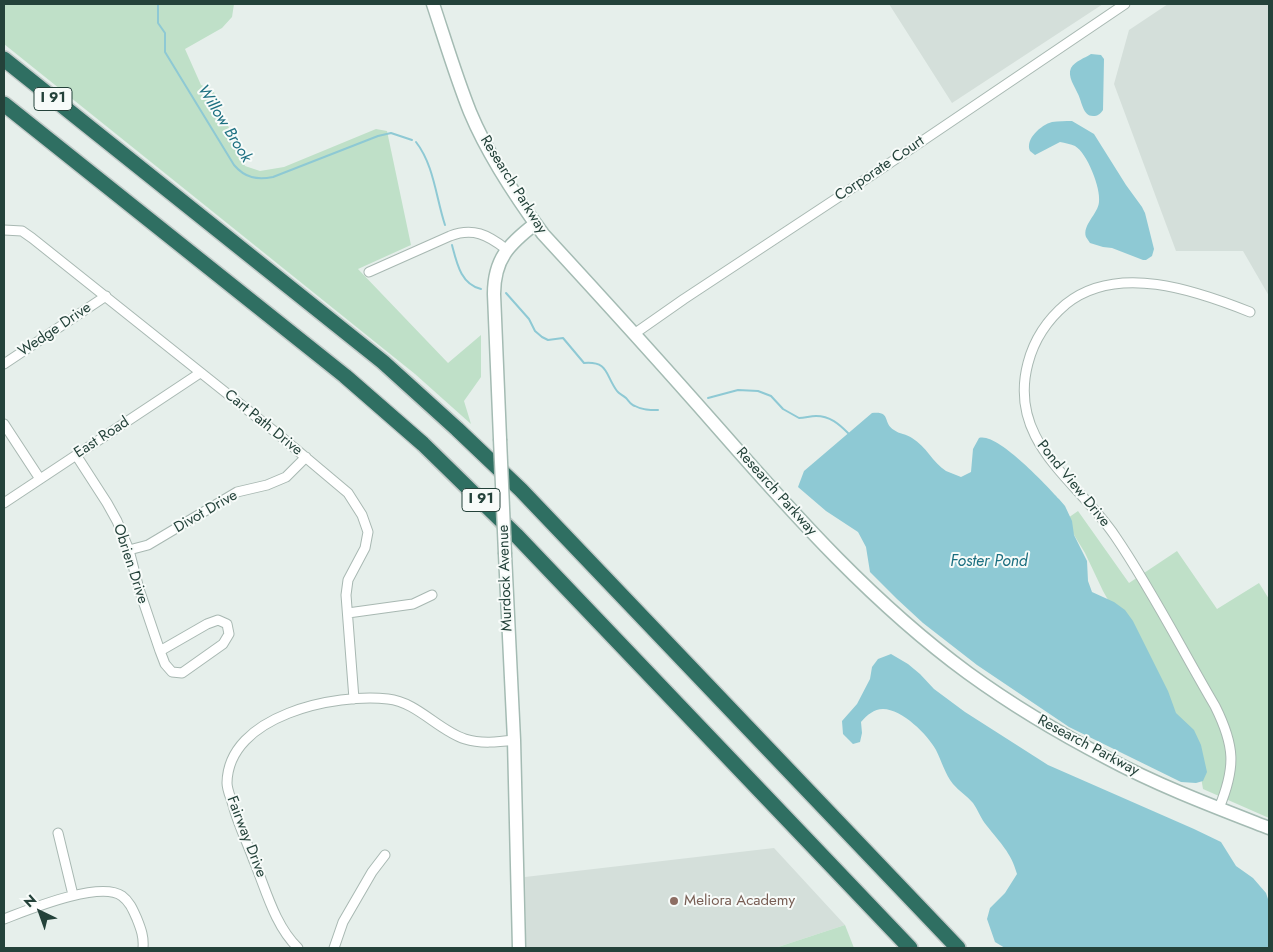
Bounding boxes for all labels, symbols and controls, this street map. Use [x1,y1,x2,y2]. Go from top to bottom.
water label: Willow Brook [193,82,255,166]
road number: I 91 [34,88,72,110]
street label: Research Parkway [476,133,550,237]
street label: Corporate Court [832,133,928,205]
street label: Wedge Drive [15,299,95,361]
street label: Cart Path Drive [220,386,306,460]
street label: East Road [71,414,133,462]
street label: Pond View Drive [1033,437,1113,531]
street label: Research Parkway [732,444,820,540]
street label: Divot Drive [171,487,241,537]
road number: I 91 [462,488,500,512]
street label: Obrien Drive [109,522,151,606]
street label: Murdock Avenue [495,524,517,632]
water label: Foster Pond [950,552,1028,572]
street label: Research Parkway [1034,712,1142,780]
street label: Fairway Drive [222,794,270,880]
north arrow [15,887,65,937]
text: N [19,890,41,912]
place label: Meliora Academy [684,892,795,910]
marker: Meliora Academy [668,895,680,907]

